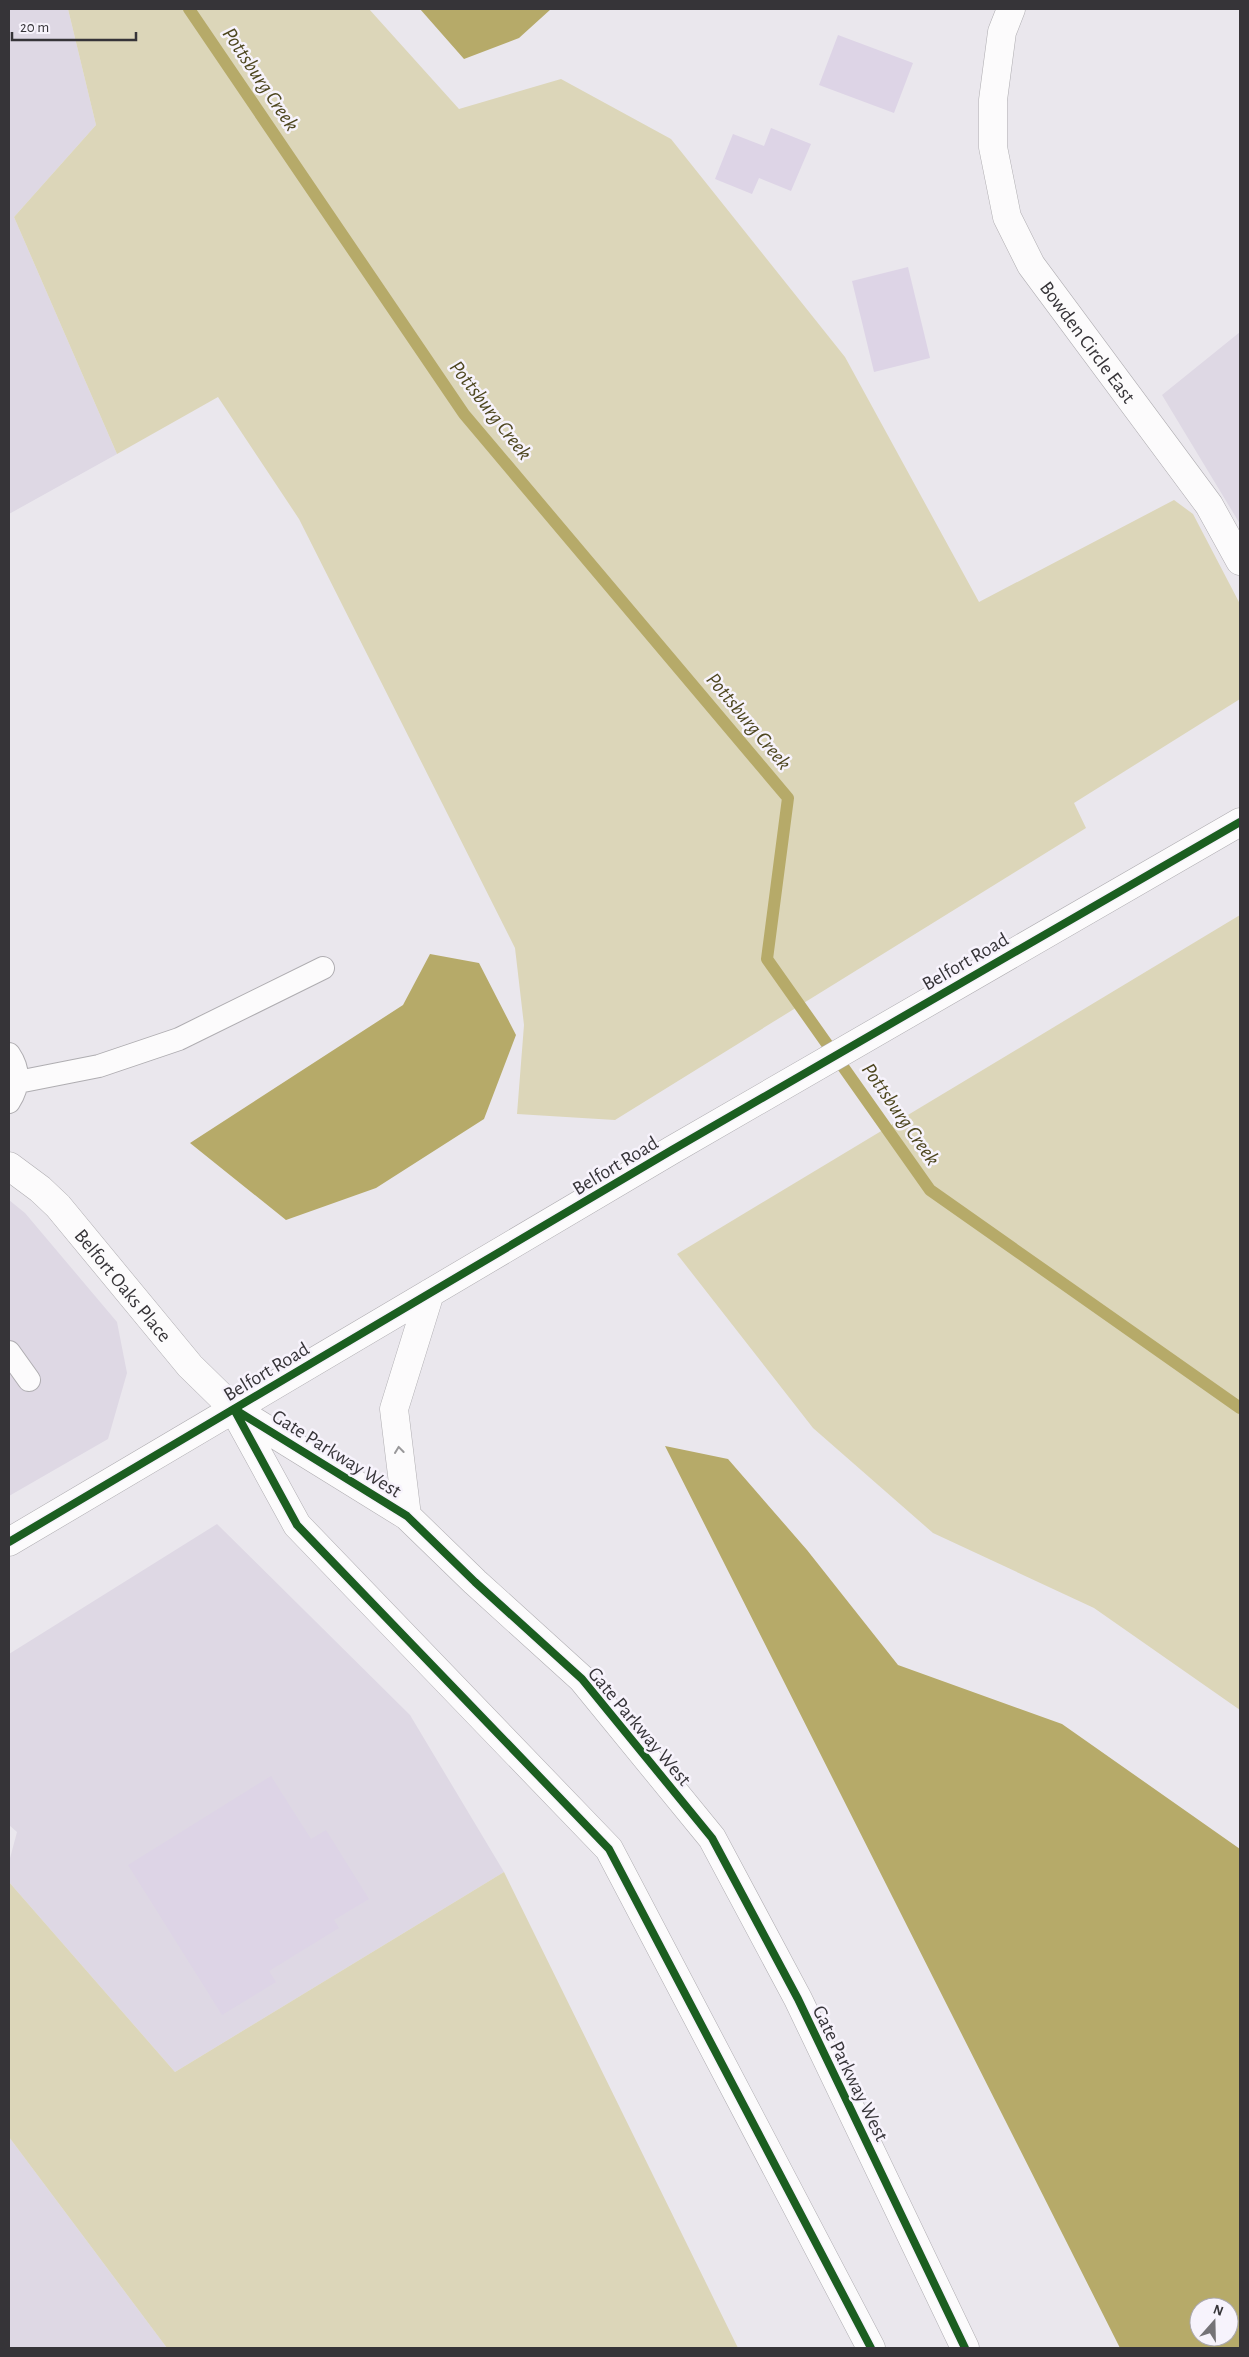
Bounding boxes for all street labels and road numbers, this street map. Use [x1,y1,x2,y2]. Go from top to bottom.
street label: Bowden Circle East [1036,278,1139,407]
street label: Belfort Road [919,929,1012,995]
street label: Belfort Road [569,1133,662,1199]
street label: Belfort Oaks Place [70,1226,175,1346]
street label: Belfort Road [220,1339,313,1405]
street label: Gate Parkway West [268,1406,405,1502]
street label: Gate Parkway West [584,1663,695,1790]
street label: Gate Parkway West [809,2002,892,2145]

